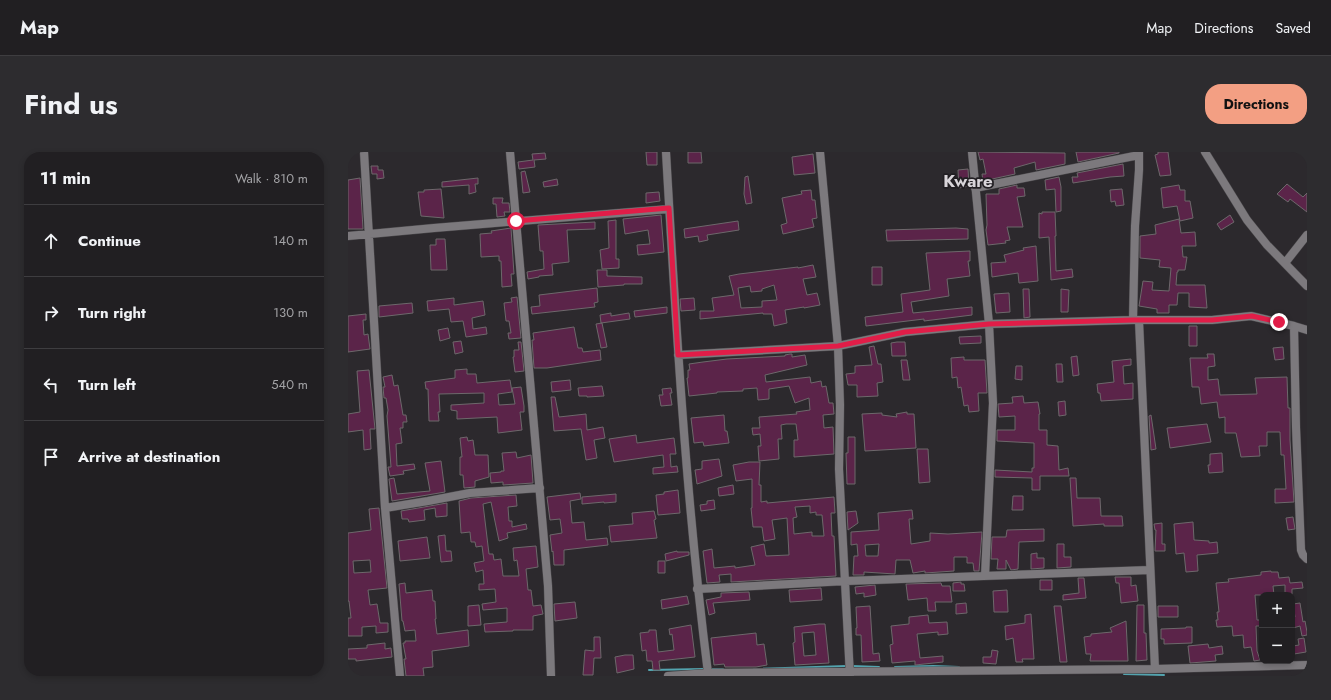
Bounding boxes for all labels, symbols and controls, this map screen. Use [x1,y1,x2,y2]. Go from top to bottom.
text: Map [20,14,59,41]
text: Map [1146,18,1172,38]
text: Directions [1194,18,1254,38]
text: Saved [1276,18,1311,38]
text: Find us [24,84,118,125]
button: Directions [1205,84,1307,124]
text: 11 min [40,166,91,190]
text: Walk · 810 m [235,169,308,188]
district label: Kware [943,169,993,193]
route start [507,212,525,230]
icon: ahead [40,230,62,252]
text: Continue [78,230,141,252]
text: 140 m [273,231,308,250]
icon: right [40,302,62,324]
text: Turn right [78,302,146,324]
text: 130 m [273,303,308,322]
route end [1270,313,1288,331]
icon: left [40,374,62,396]
text: Turn left [78,374,136,396]
text: 540 m [271,375,308,394]
icon: arrive [40,446,62,468]
text: Arrive at destination [78,446,220,468]
map controls [1259,592,1295,664]
button: + [1259,592,1295,628]
button: − [1259,628,1295,664]

